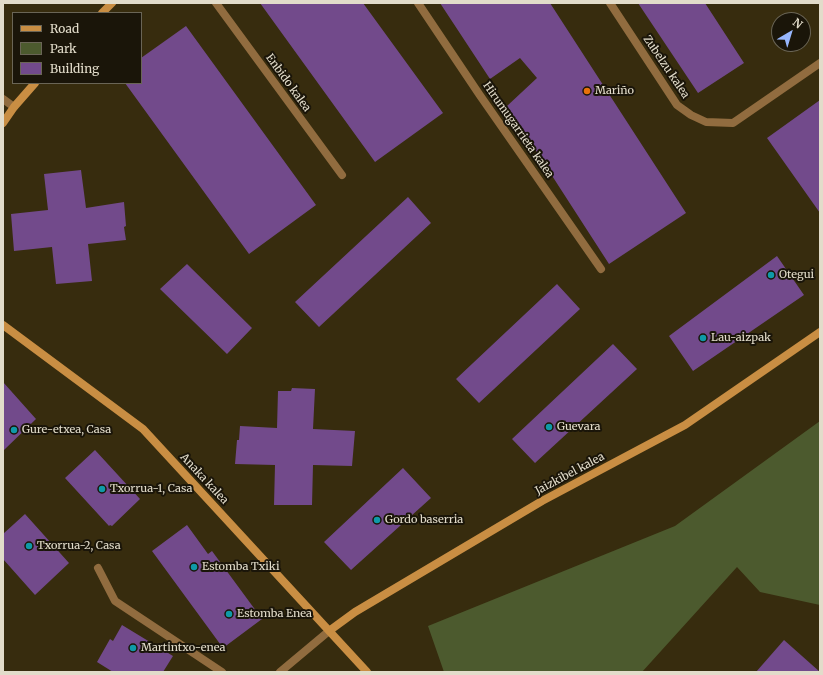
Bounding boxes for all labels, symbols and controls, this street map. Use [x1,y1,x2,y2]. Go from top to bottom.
legend [12,12,142,84]
north arrow [771,12,811,52]
text: N [790,15,806,32]
text: Road [50,21,79,36]
street label: Zubelzu kalea [640,33,692,101]
text: Park [50,41,77,56]
street label: Enbido kalea [263,52,313,114]
text: Building [50,61,99,76]
street label: Hirumugarrieta kalea [480,79,556,181]
place label: Mariño [595,84,634,98]
marker: Mariño [582,86,592,96]
place label: Otegui [779,268,814,282]
marker: Otegui [766,270,776,280]
place label: Lau-aizpak [711,331,771,345]
marker: Lau-aizpak [698,333,708,343]
place label: Guevara [557,420,600,434]
marker: Guevara [544,422,554,432]
place label: Gure-etxea, Casa [22,423,111,437]
marker: Gure-etxea, Casa [9,425,19,435]
street label: Jaizkibel kalea [533,450,607,498]
street label: Anaka kalea [177,451,231,507]
place label: Txorrua-1, Casa [110,482,192,496]
marker: Txorrua-1, Casa [97,484,107,494]
place label: Gordo baserria [385,513,463,527]
marker: Gordo baserria [372,515,382,525]
place label: Txorrua-2, Casa [37,539,121,553]
marker: Txorrua-2, Casa [24,541,34,551]
place label: Estomba Txiki [202,560,279,574]
marker: Estomba Txiki [189,562,199,572]
place label: Estomba Enea [237,607,312,621]
marker: Estomba Enea [224,609,234,619]
place label: Martintxo-enea [141,641,225,655]
marker: Martintxo-enea [128,643,138,653]

